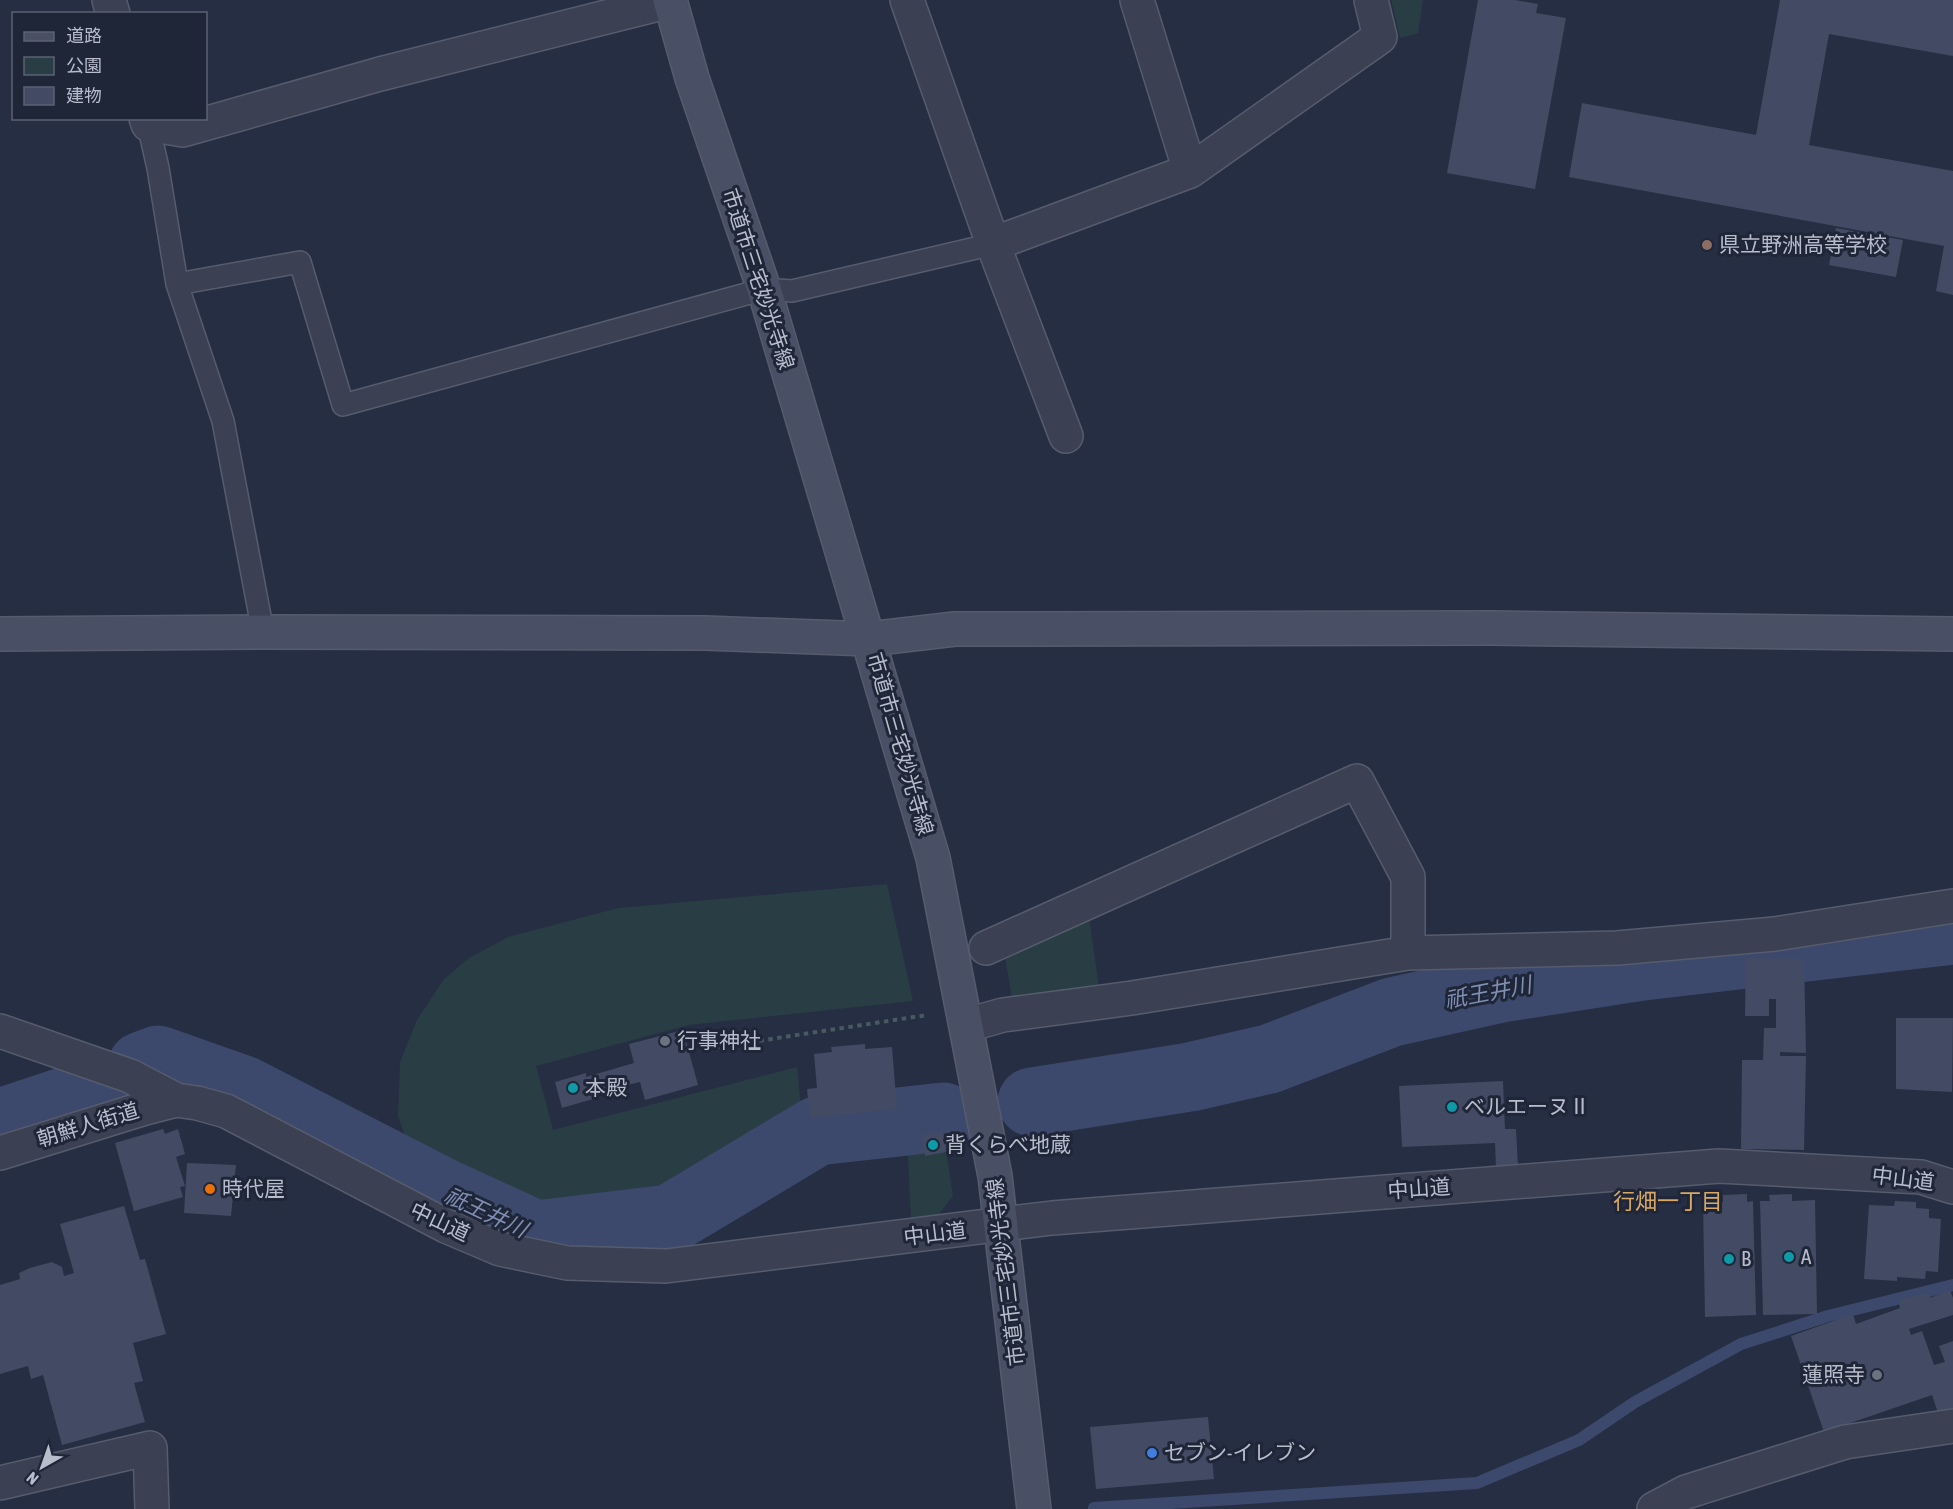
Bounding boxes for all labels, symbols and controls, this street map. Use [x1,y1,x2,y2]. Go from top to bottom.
legend [12,12,207,120]
text: 道路 [66,25,102,46]
text: 公園 [66,55,102,76]
text: 建物 [66,85,102,106]
street label: 市道市三宅妙光寺線 [718,185,800,372]
place label: 県立野洲高等学校 [1719,232,1887,256]
marker: 県立野洲高等学校 [1700,238,1714,252]
street label: 市道市三宅妙光寺線 [863,650,939,838]
water label: 祇王井川 [1442,970,1536,1013]
place label: 行事神社 [677,1028,761,1052]
marker: 行事神社 [658,1034,672,1048]
place label: 本殿 [585,1075,627,1099]
marker: 本殿 [566,1081,580,1095]
place label: ベルエーヌⅡ [1464,1094,1590,1118]
street label: 朝鮮人街道 [34,1097,141,1151]
marker: ベルエーヌⅡ [1445,1100,1459,1114]
place label: 背くらべ地蔵 [945,1132,1071,1156]
marker: 背くらべ地蔵 [926,1138,940,1152]
street label: 中山道 [1870,1162,1936,1194]
street label: 中山道 [1387,1174,1451,1202]
place label: 時代屋 [222,1176,285,1200]
street label: 市道市三宅妙光寺線 [982,1177,1028,1367]
marker: 時代屋 [203,1182,217,1196]
water label: 祇王井川 [441,1182,533,1243]
district label: 行畑一丁目 [1613,1188,1723,1214]
street label: 中山道 [407,1197,474,1245]
street label: 中山道 [902,1217,968,1249]
place label: A [1801,1244,1812,1268]
place label: B [1741,1246,1751,1270]
marker: A [1782,1250,1796,1264]
marker: B [1722,1252,1736,1266]
place label: 蓮照寺 [1802,1362,1865,1386]
marker: 蓮照寺 [1870,1368,1884,1382]
north arrow [12,1437,72,1497]
place label: セブン-イレブン [1164,1440,1316,1464]
marker: セブン-イレブン [1145,1446,1159,1460]
text: N [23,1469,42,1488]

